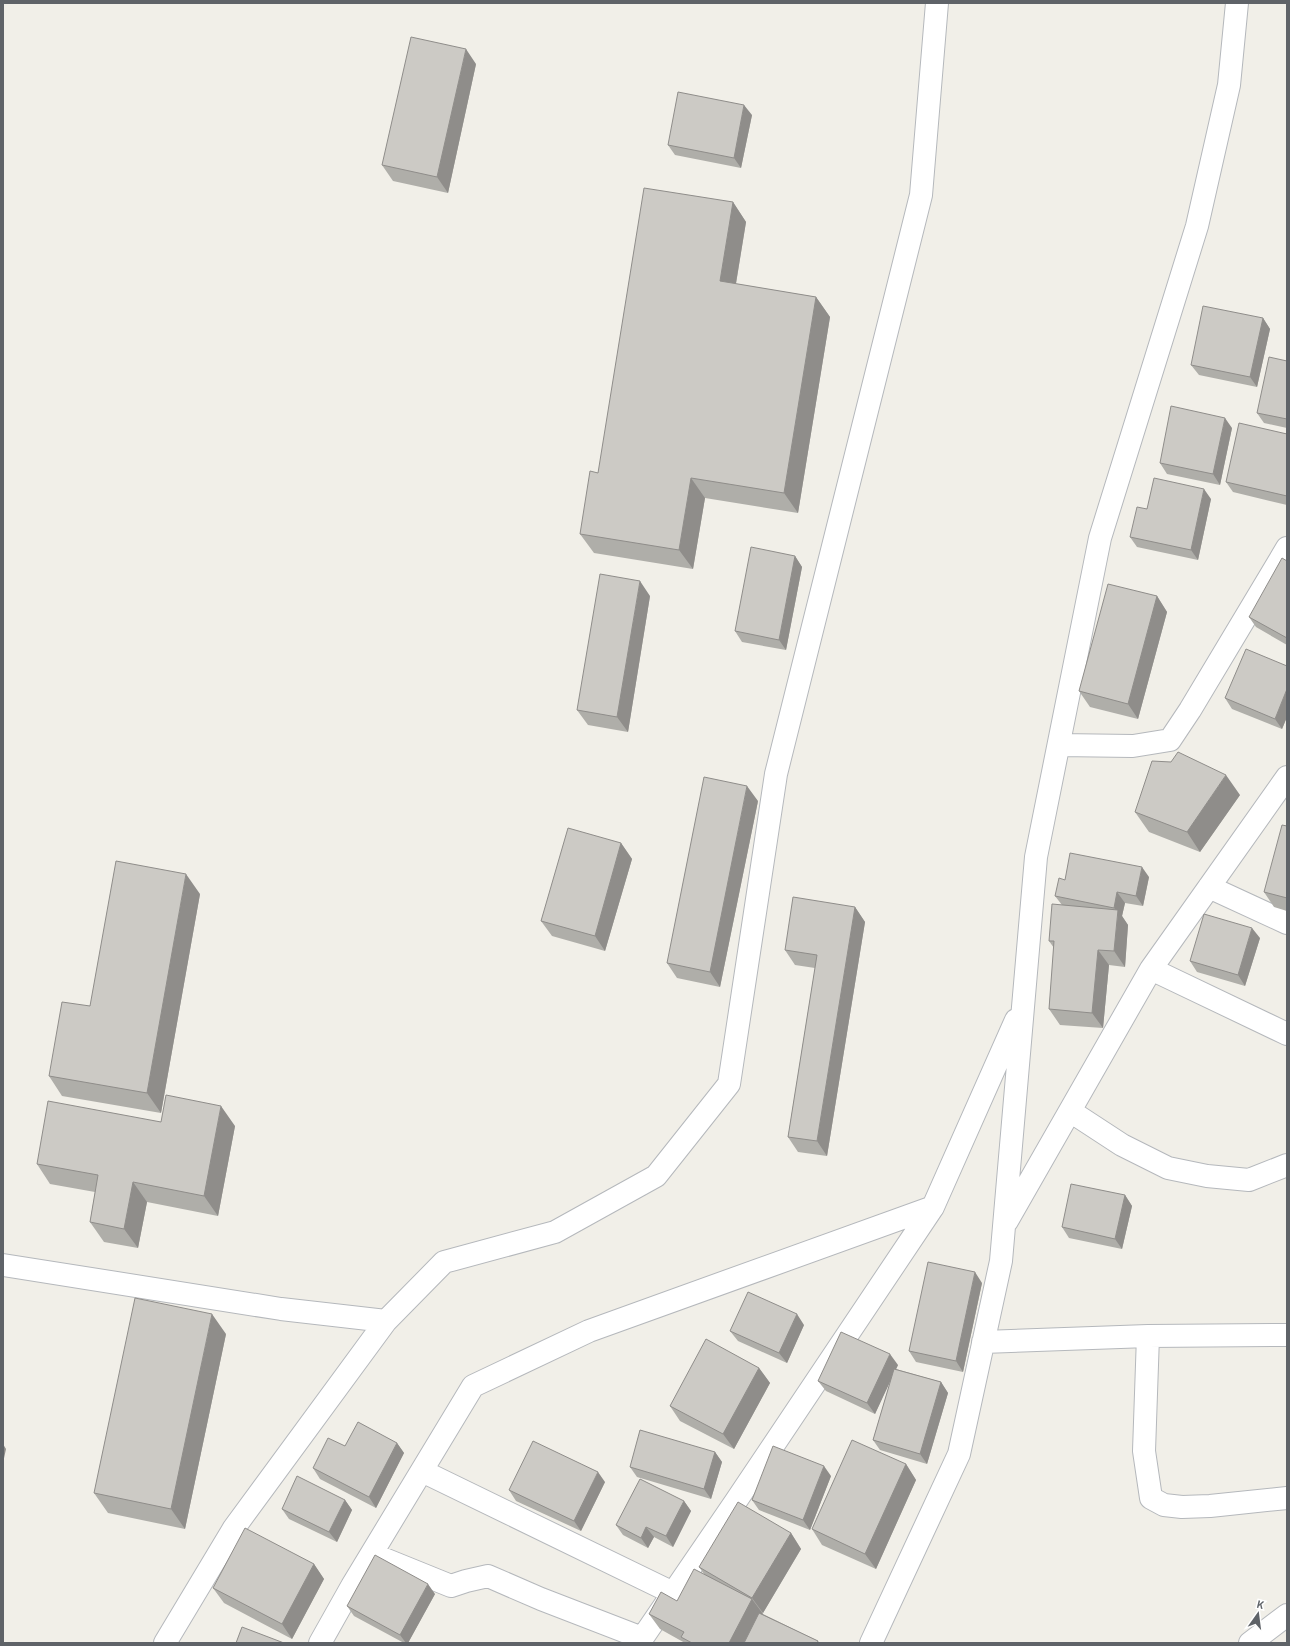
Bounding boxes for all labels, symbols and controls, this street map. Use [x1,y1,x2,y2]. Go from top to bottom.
north arrow [1238,1594,1278,1634]
text: K [1256,1597,1266,1612]

